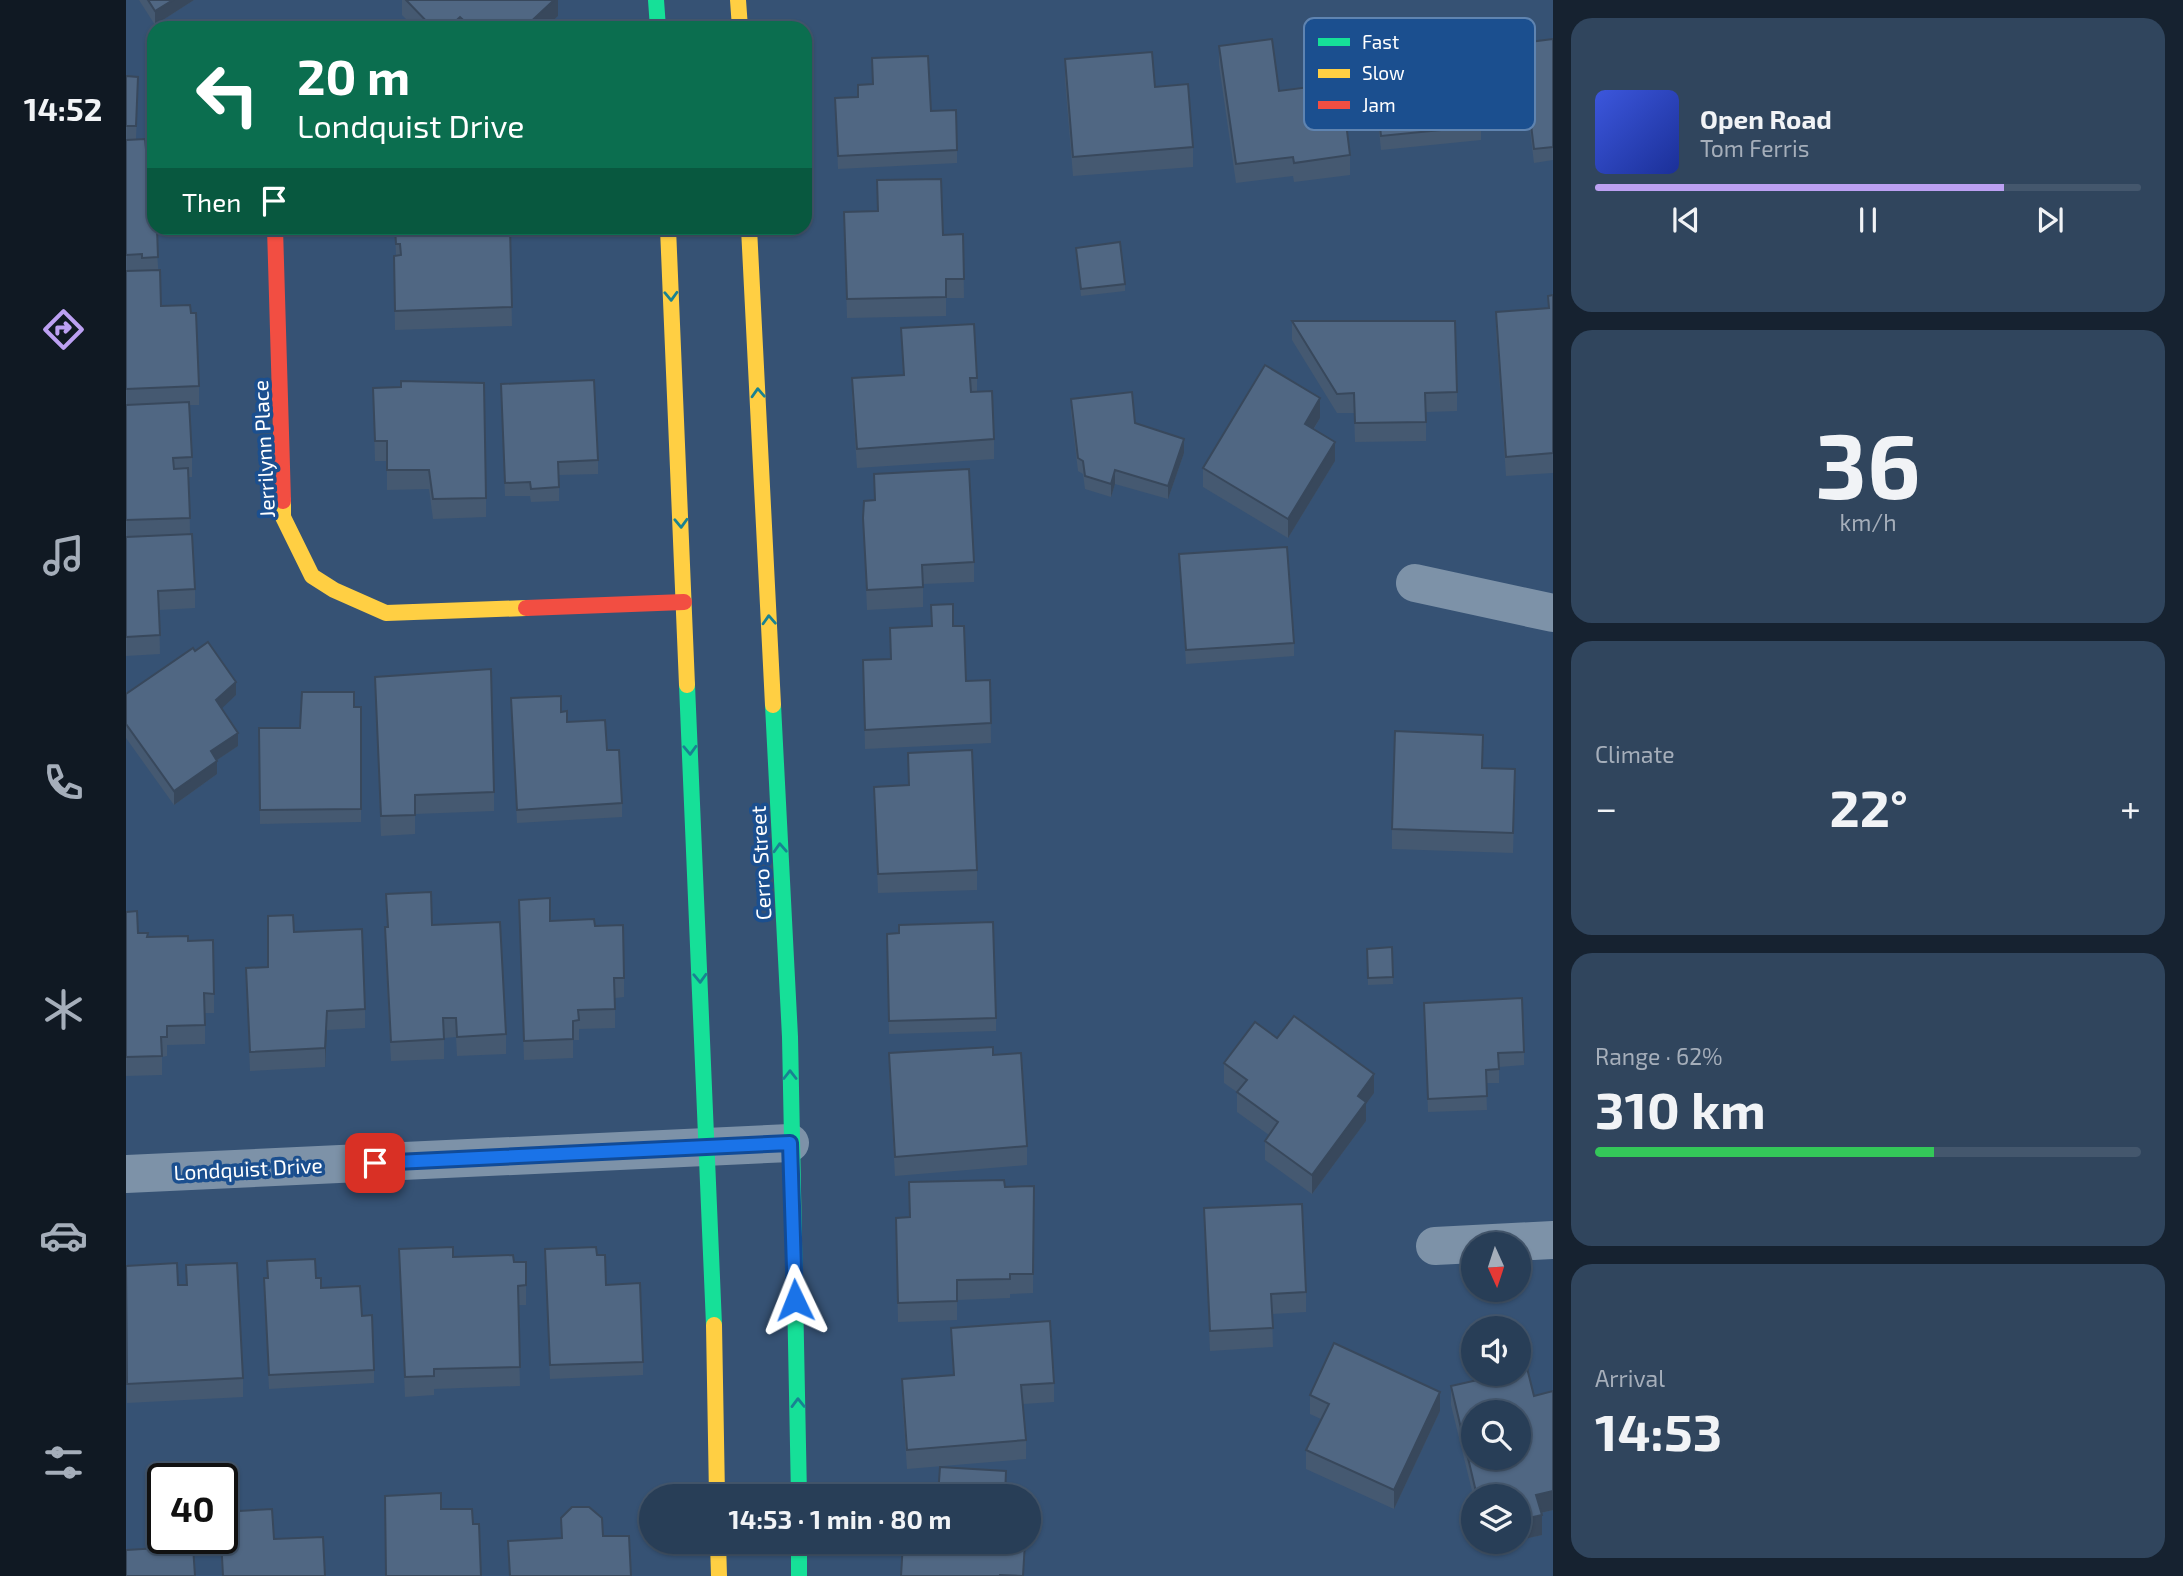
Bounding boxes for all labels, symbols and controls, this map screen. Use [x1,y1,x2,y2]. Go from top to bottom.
legend [1304,18,1535,130]
text: Fast [1362,30,1399,53]
text: 20 m [297,46,410,105]
icon: left [182,49,273,140]
text: Slow [1362,61,1405,84]
text: 14:52 [24,89,102,127]
text: Jam [1362,93,1396,116]
text: Open Road [1700,103,1832,134]
text: Londquist Drive [297,106,524,144]
text: Tom Ferris [1700,134,1809,162]
icon: arrive [255,182,293,220]
text: Then [182,186,241,217]
icon: previous [1667,201,1705,239]
icon: pause [1849,201,1887,239]
icon: next [2031,201,2069,239]
one-way arrow [663,290,678,301]
icon: directions [39,305,88,354]
street label: Jerrilynn Place [247,379,279,519]
one-way arrow [750,387,765,398]
text: 36 [1815,408,1921,517]
text: km/h [1839,508,1897,536]
one-way arrow [673,518,688,529]
icon: music [39,531,88,580]
one-way arrow [762,615,777,626]
text: Climate [1595,740,1675,768]
one-way arrow [683,745,698,756]
icon: phone [39,758,88,807]
text: 22° [1829,775,1908,837]
text: − [1595,784,1617,830]
text: + [2120,784,2141,830]
street label: Cerro Street [745,805,775,921]
one-way arrow [773,842,788,853]
one-way arrow [692,972,707,983]
icon: climate [39,985,88,1034]
text: Range · 62% [1595,1042,1723,1070]
one-way arrow [782,1069,798,1080]
text: 310 km [1595,1077,1766,1139]
pin [345,1133,405,1193]
icon: arrive [356,1144,394,1182]
street label: Londquist Drive [173,1152,323,1184]
icon: car [39,1211,88,1260]
north arrow [1461,1232,1531,1302]
map controls [1461,1232,1531,1554]
position arrow [758,1263,832,1337]
button: sound [1461,1316,1531,1386]
text: Arrival [1595,1364,1665,1392]
one-way arrow [790,1398,805,1409]
text: 14:53 [1595,1399,1722,1461]
button: search [1461,1400,1531,1470]
icon: filters [39,1438,88,1487]
speed limit sign: 40 [147,1463,238,1554]
button: layers [1461,1484,1531,1554]
text: 14:53 · 1 min · 80 m [729,1503,951,1534]

